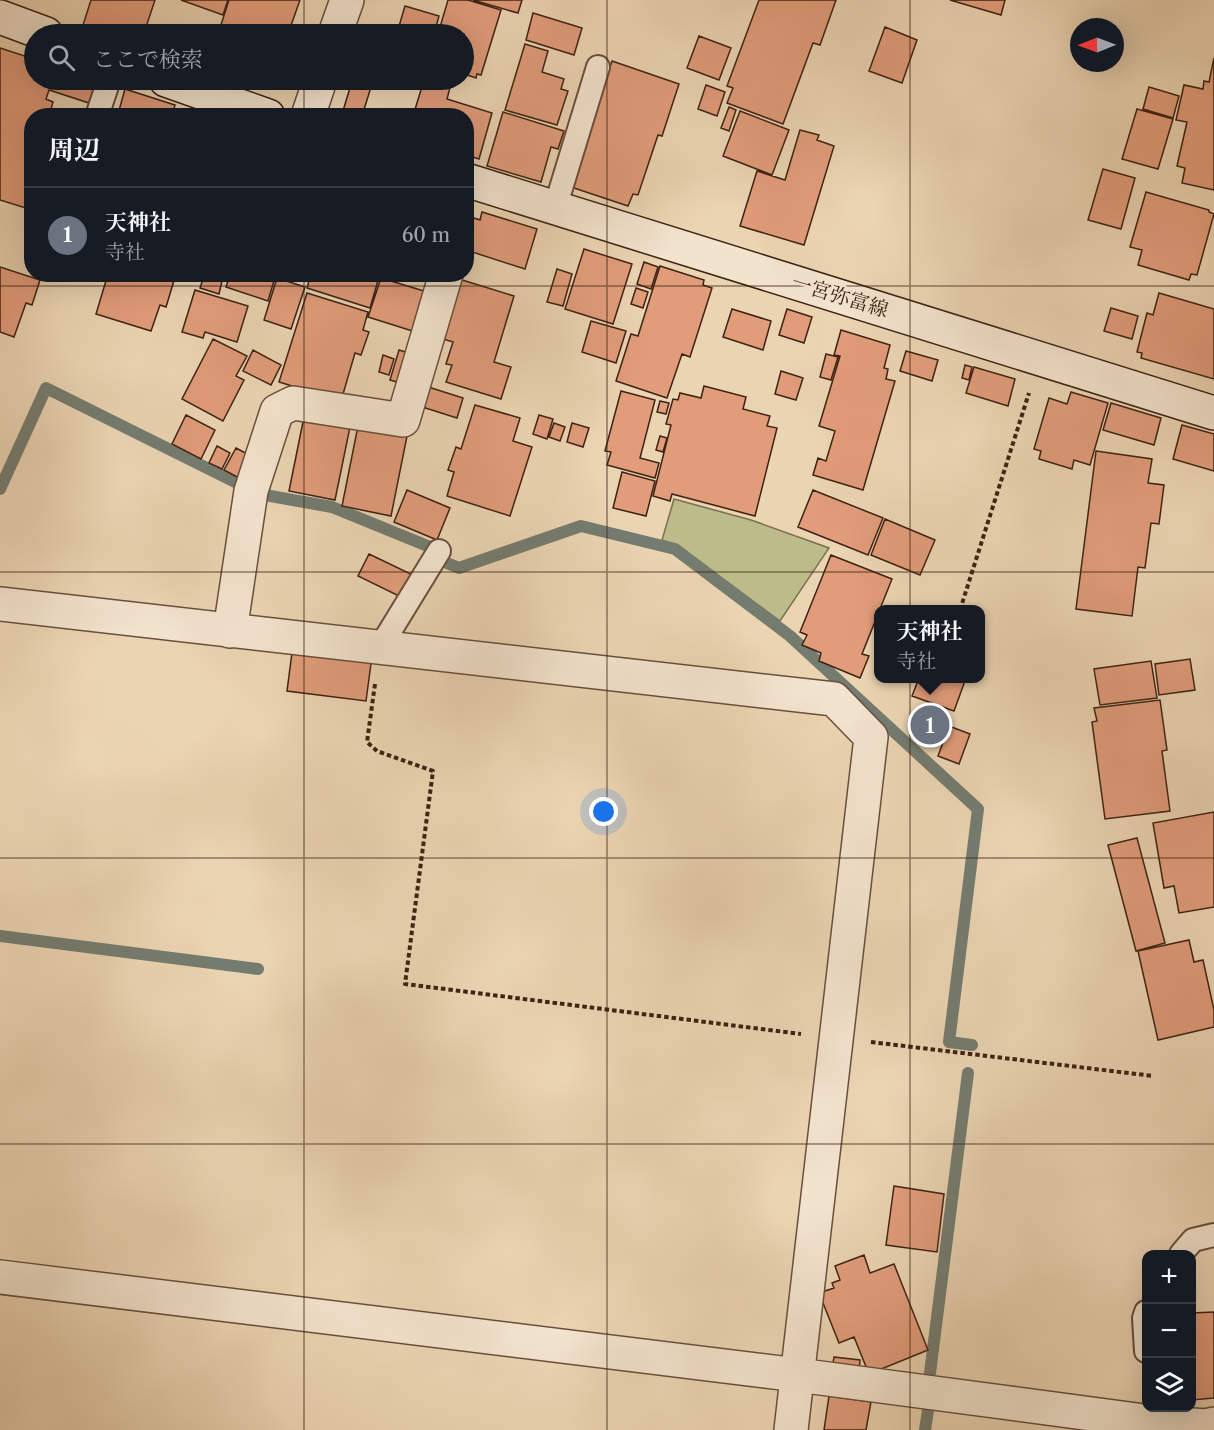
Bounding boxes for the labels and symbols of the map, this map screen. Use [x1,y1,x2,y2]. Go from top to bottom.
north arrow [1070,18,1124,72]
street label: 一宮弥富線 [789,270,891,322]
pin: 1 [910,702,950,748]
your location [589,797,618,826]

